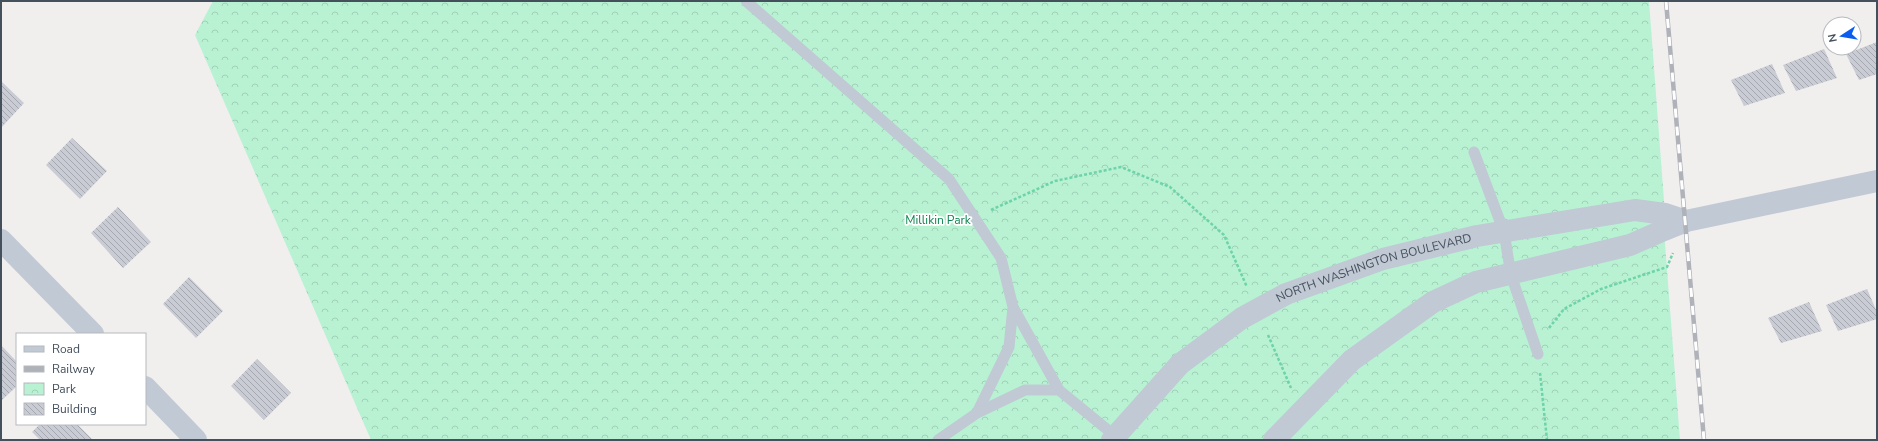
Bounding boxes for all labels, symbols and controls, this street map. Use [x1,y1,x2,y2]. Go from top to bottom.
north arrow [1822,16,1862,56]
text: N [1825,32,1841,44]
park label: Millikin Park [905,212,972,228]
street label: NORTH WASHINGTON BOULEVARD [1273,230,1473,306]
legend [16,333,146,425]
text: Road [52,341,80,357]
text: Railway [52,361,96,377]
text: Park [52,381,77,397]
text: Building [52,401,97,417]

